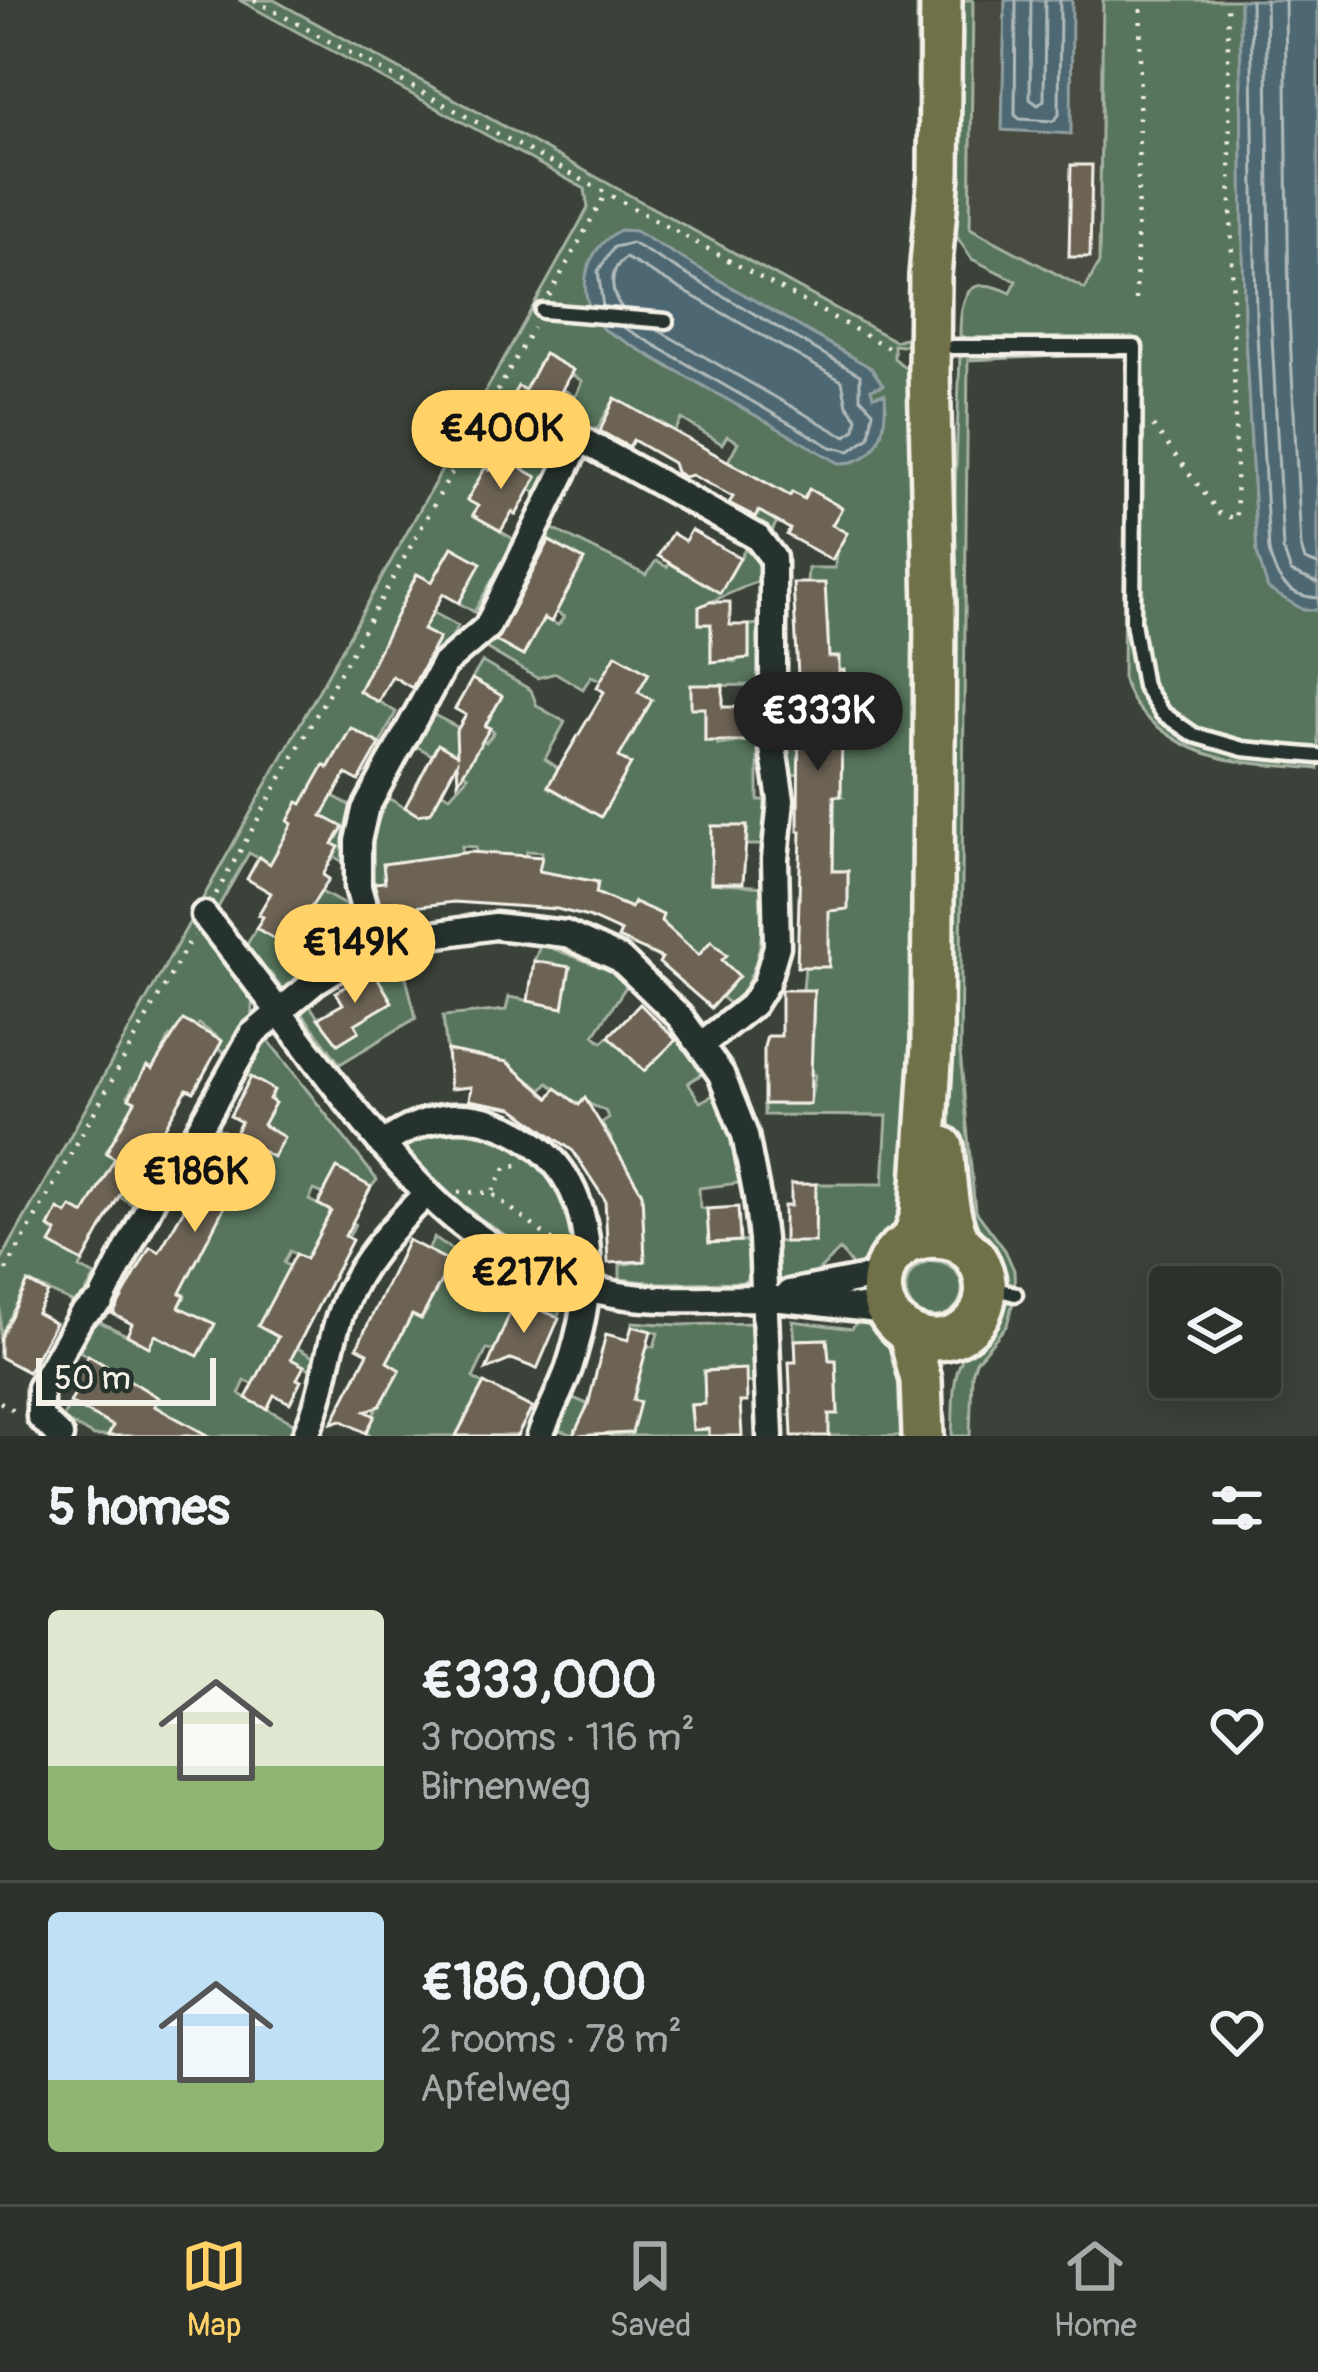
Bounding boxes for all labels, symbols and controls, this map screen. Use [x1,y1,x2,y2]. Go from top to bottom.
pin: €400K [417,390,585,492]
text: €400K [438,404,564,453]
pin: €333K [734,672,902,774]
text: €333K [761,686,875,735]
pin: €149K [271,904,439,1006]
text: €149K [301,918,409,967]
pin: €186K [111,1133,279,1235]
text: €186K [142,1147,248,1196]
pin: €217K [440,1234,608,1336]
text: €217K [471,1248,577,1297]
map controls [1149,1266,1281,1398]
button: layers [1149,1266,1281,1398]
scale bar [36,1352,216,1405]
text: 50 m [54,1358,131,1399]
icon: filters [1204,1475,1270,1541]
text: 5 homes [48,1476,230,1540]
text: €333,000 [420,1649,657,1713]
icon: home [144,1658,288,1802]
icon: heart [1204,1697,1270,1763]
text: 3 rooms · 116 m² [420,1713,695,1762]
text: Birnenweg [420,1762,591,1811]
text: €186,000 [420,1951,646,2015]
icon: home [144,1960,288,2104]
icon: heart [1204,1999,1270,2065]
text: 2 rooms · 78 m² [420,2015,682,2064]
text: Apfelweg [420,2064,571,2113]
tab: Map [181,2233,247,2346]
tab: Saved [609,2233,691,2346]
tab: Home [1054,2233,1137,2346]

